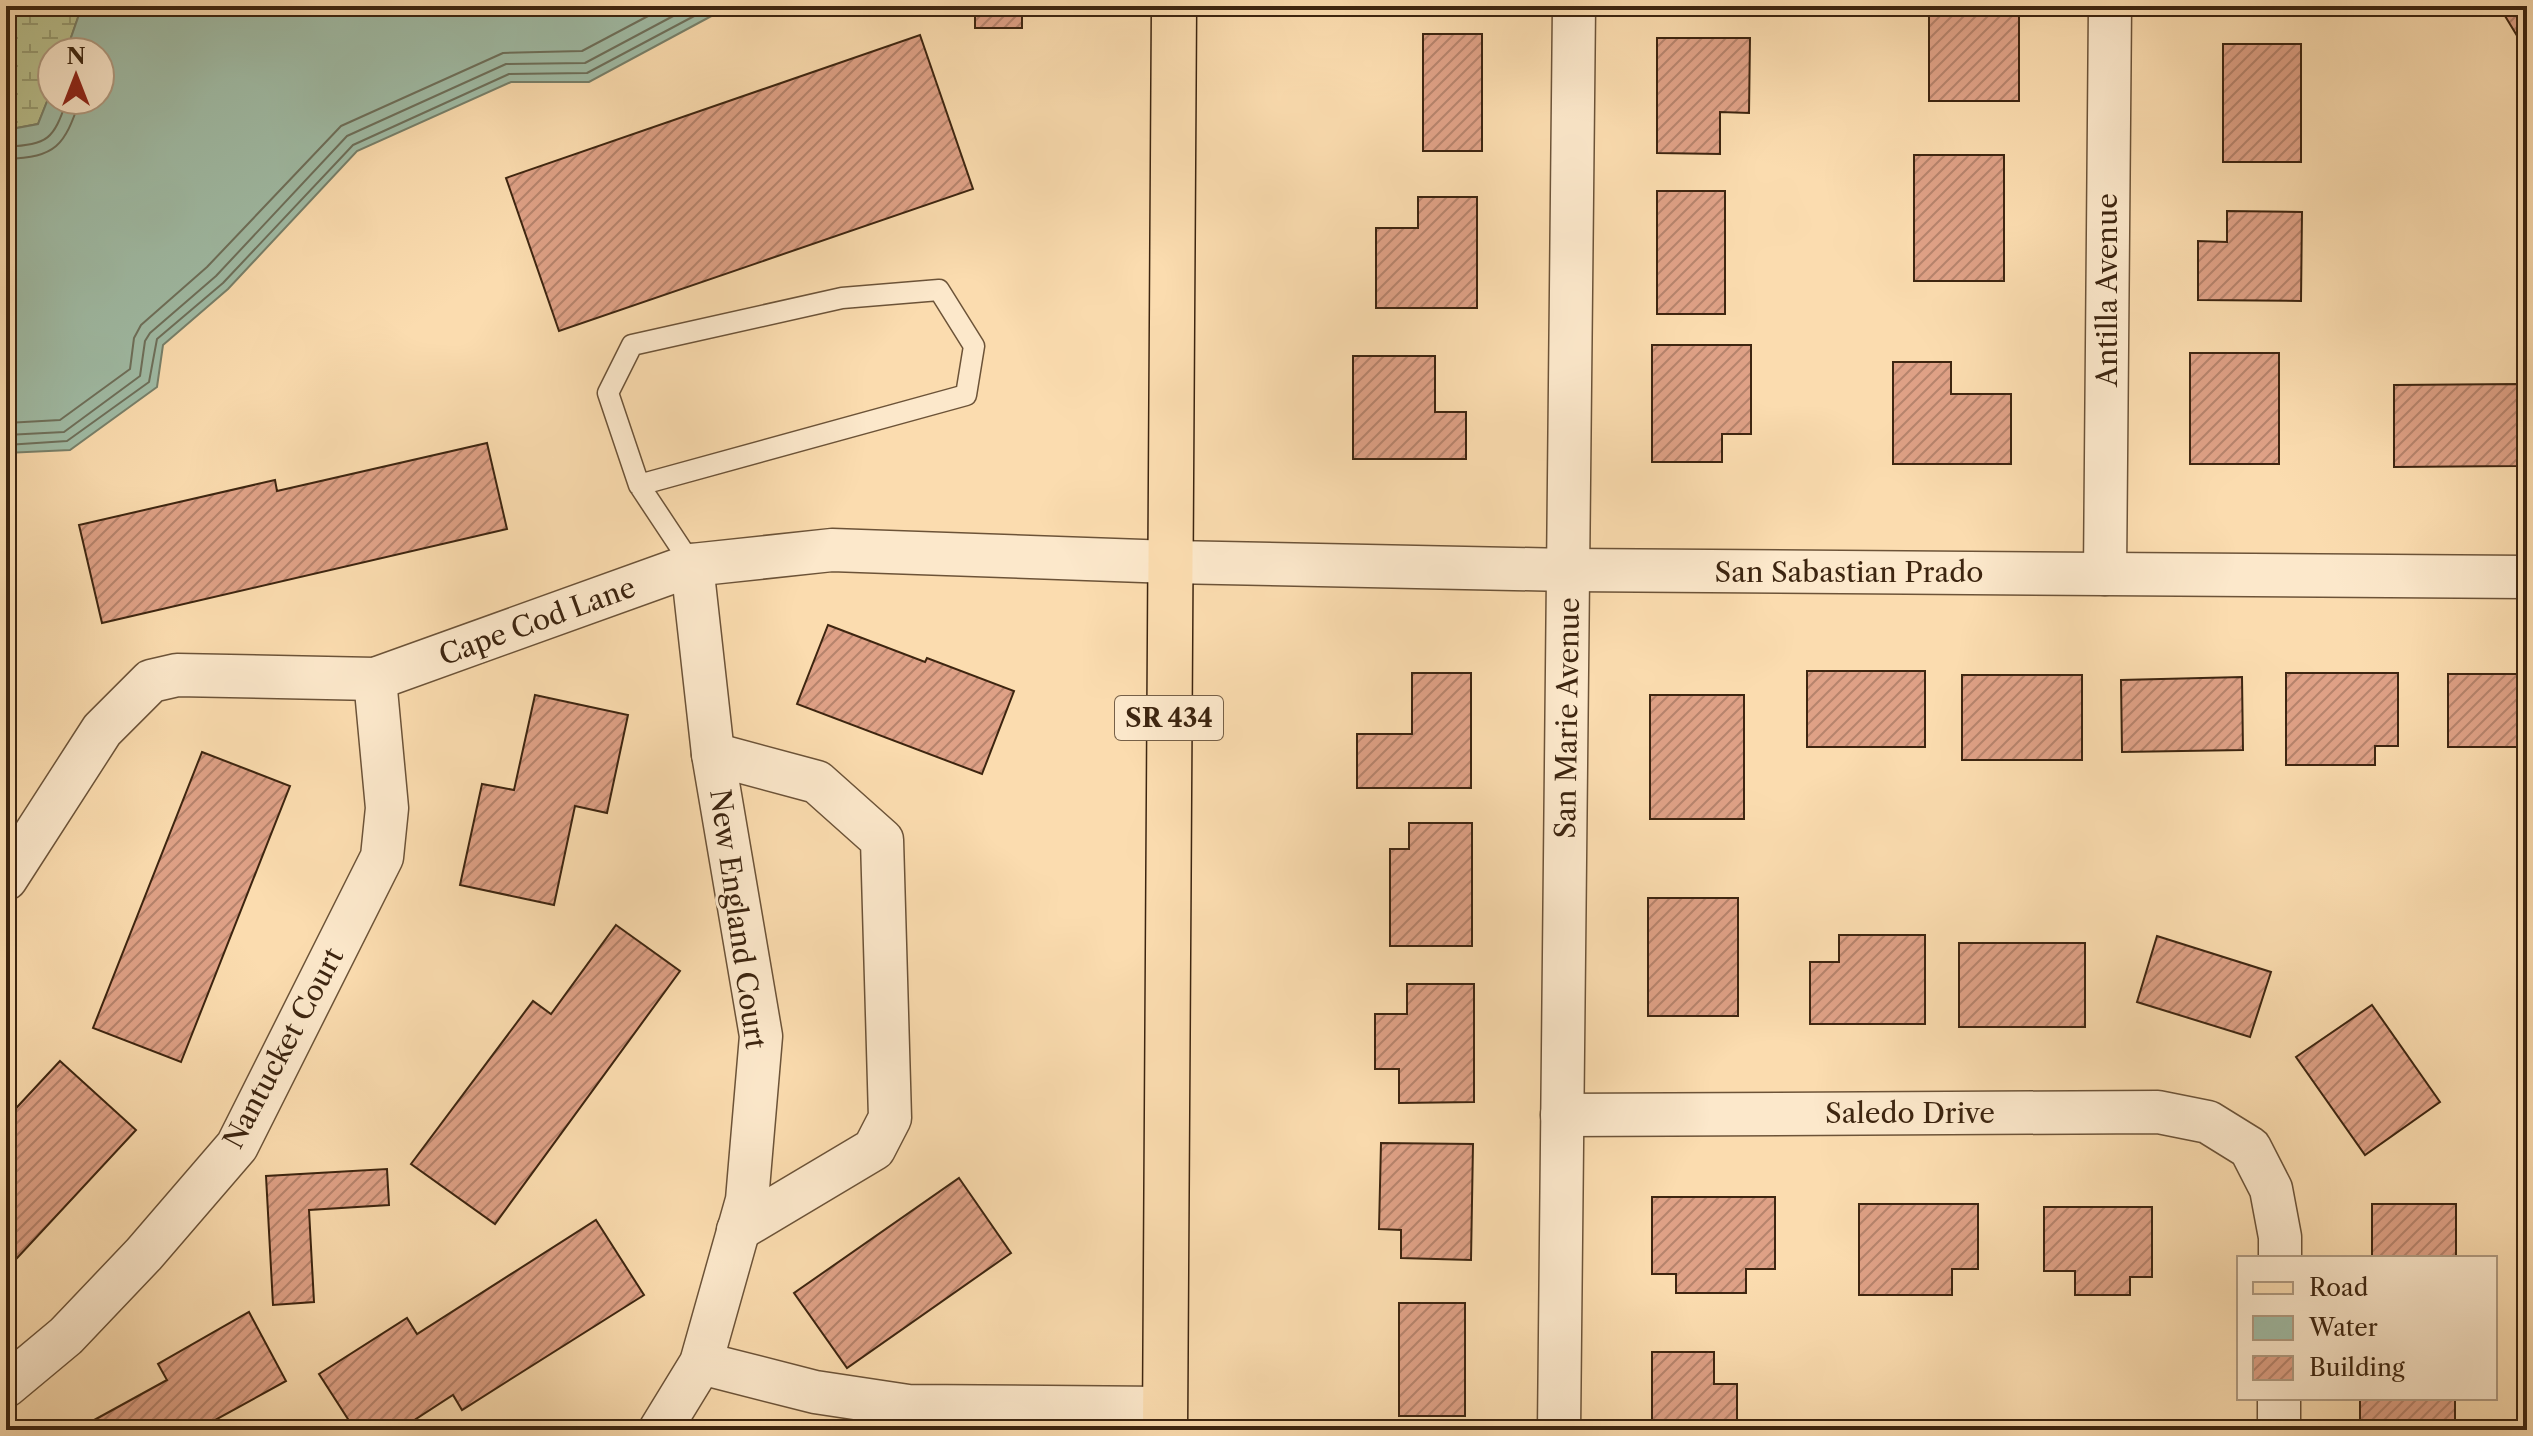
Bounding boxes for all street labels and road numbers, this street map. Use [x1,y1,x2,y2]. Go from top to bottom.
street label: Antilla Avenue [2090,193,2124,388]
street label: San Sabastian Prado [1715,555,1983,589]
street label: Cape Cod Lane [434,570,640,672]
street label: San Marie Avenue [1548,597,1586,839]
road number: SR 434 [1115,696,1223,740]
street label: New England Court [703,787,773,1051]
street label: Nantucket Court [216,942,350,1154]
street label: Saledo Drive [1825,1096,1995,1130]

